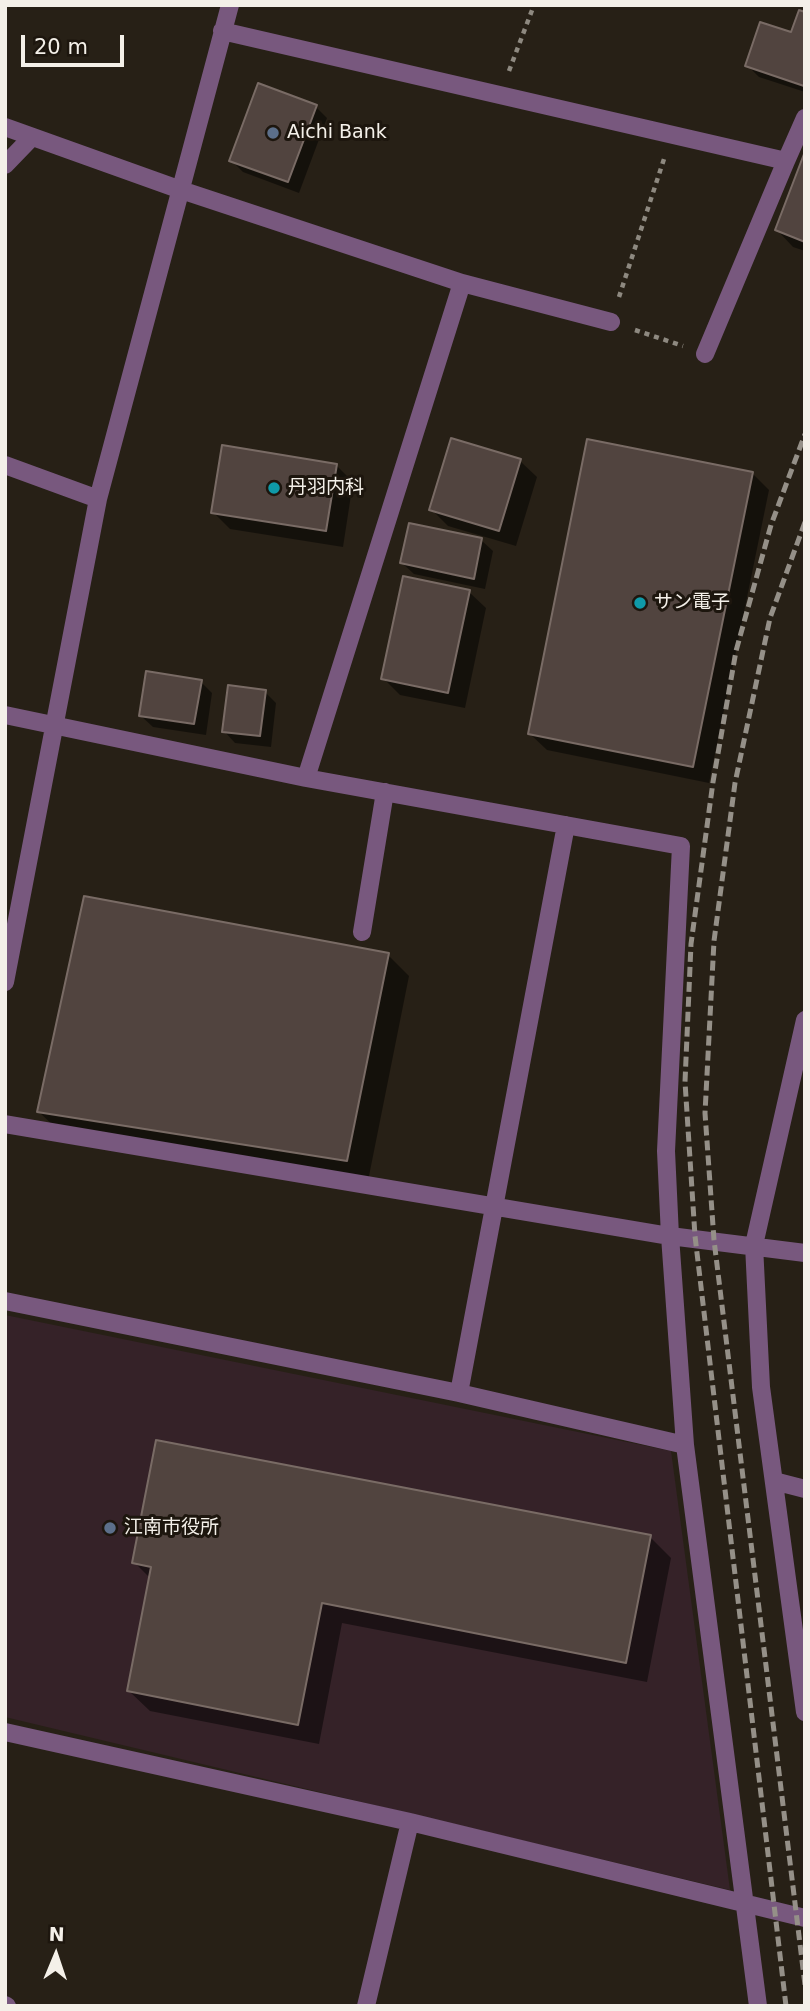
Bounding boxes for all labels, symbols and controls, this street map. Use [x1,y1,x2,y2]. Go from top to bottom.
scale bar [24,21,128,65]
text: 20 m [34,35,88,59]
place label: Aichi Bank [287,122,387,144]
marker: Aichi Bank [265,125,281,141]
place label: 丹羽内科 [288,477,364,499]
marker: 丹羽内科 [266,480,282,496]
place label: サン電子 [654,592,730,614]
marker: サン電子 [632,595,648,611]
place label: 江南市役所 [124,1517,219,1539]
marker: 江南市役所 [102,1520,118,1536]
north arrow [21,1920,91,1990]
text: N [48,1923,65,1945]

